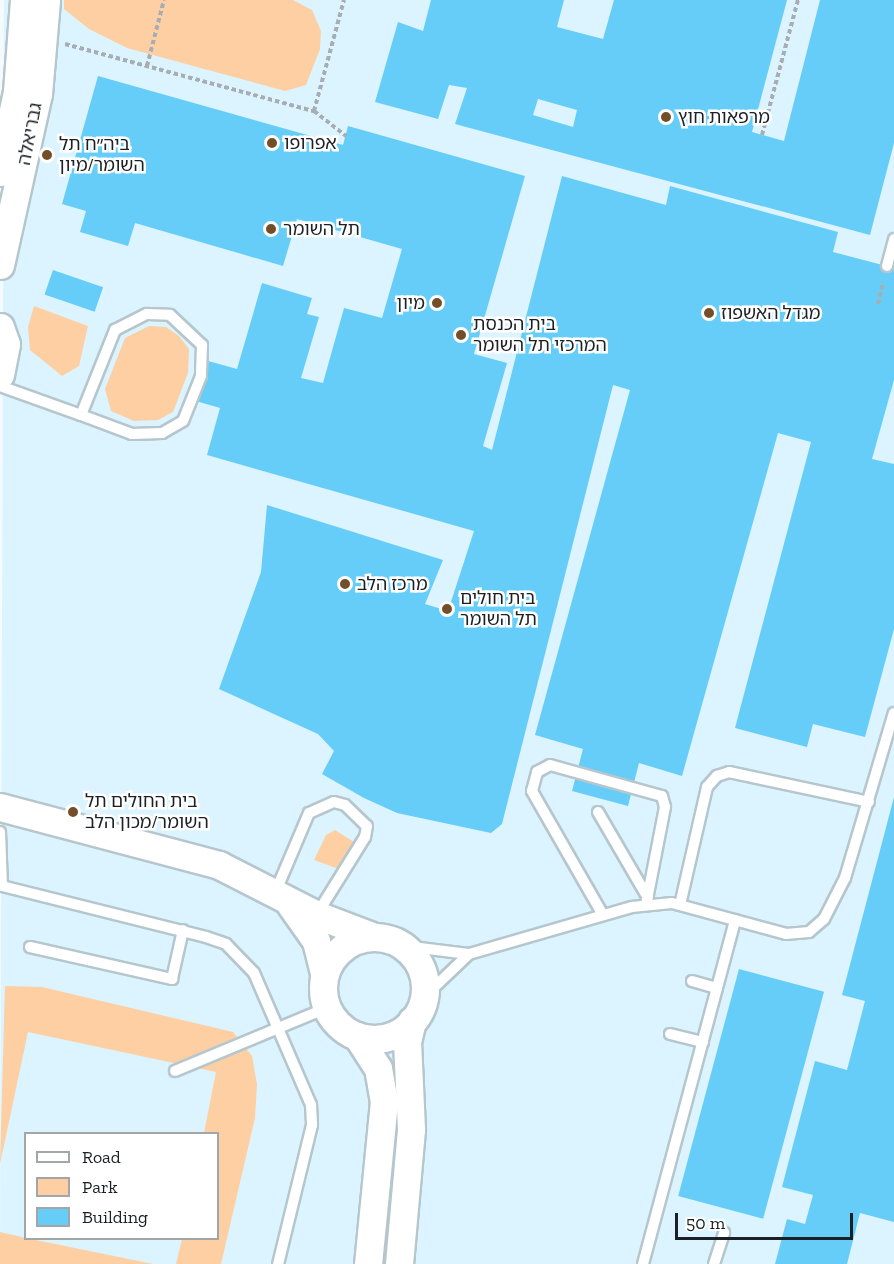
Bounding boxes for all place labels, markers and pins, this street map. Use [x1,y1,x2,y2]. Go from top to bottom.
place label: מרפאות חוץ [678,106,770,128]
marker: מרפאות חוץ [659,110,673,124]
place label: אפרופו [284,132,337,154]
place label: ביה״ח תל השומר/מיון [59,134,145,176]
marker: אפרופו [265,136,279,150]
marker: ביה״ח תל השומר/מיון [40,148,54,162]
place label: תל השומר [283,218,360,240]
marker: תל השומר [264,222,278,236]
place label: מיון [396,292,425,314]
marker: מיון [430,296,444,310]
place label: מגדל האשפוז [721,302,820,324]
marker: מגדל האשפוז [702,306,716,320]
place label: בית הכנסת המרכזי תל השומר [473,314,607,356]
marker: בית הכנסת המרכזי תל השומר [454,328,468,342]
place label: מרכז הלב [357,573,428,595]
marker: מרכז הלב [338,577,352,591]
place label: בית חולים תל השומר [460,588,537,630]
marker: בית חולים תל השומר [438,600,456,618]
place label: בית החולים תל השומר/מכון הלב [85,791,209,834]
marker: בית החולים תל השומר/מכון הלב [66,805,80,819]

